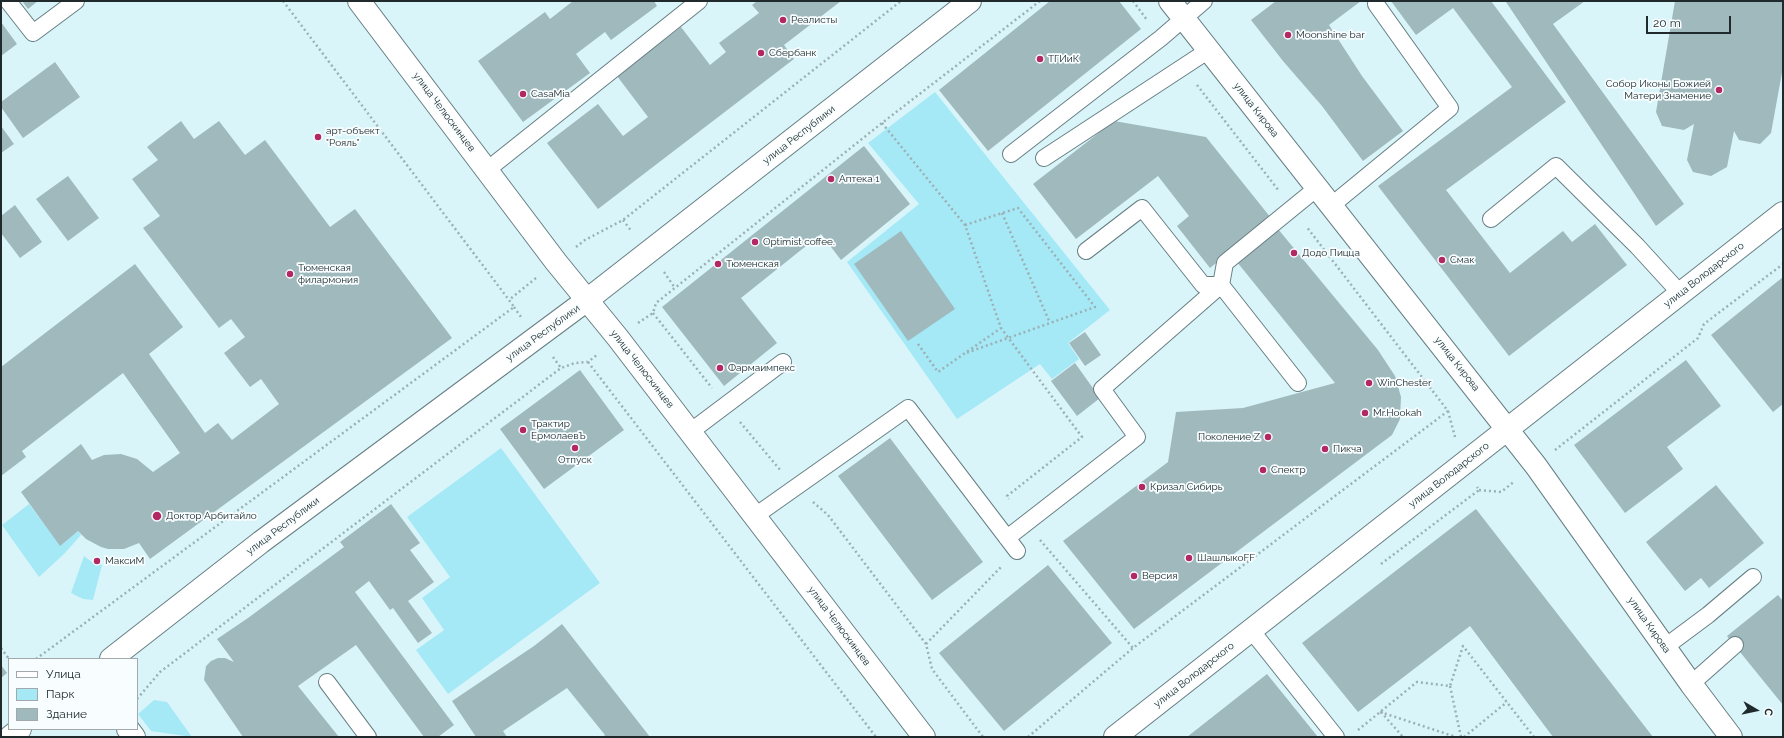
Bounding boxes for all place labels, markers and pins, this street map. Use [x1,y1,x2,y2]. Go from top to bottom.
place label: Реалисты [791,14,837,26]
marker: Реалисты [778,15,788,25]
place label: Moonshine bar [1296,29,1365,41]
marker: Moonshine bar [1283,30,1293,40]
place label: Сбербанк [769,47,817,59]
marker: Сбербанк [756,48,766,58]
place label: ТГИиК [1048,53,1079,65]
marker: ТГИиК [1035,54,1045,64]
place label: Собор Иконы Божией Матери Знамение [1606,78,1711,102]
marker: Собор Иконы Божией Матери Знамение [1714,85,1724,95]
place label: CasaMia [531,88,570,100]
marker: CasaMia [518,89,528,99]
place label: арт-объект "Рояль" [326,125,380,148]
marker: арт-объект "Рояль" [313,132,323,142]
place label: Аптека 1 [839,173,880,185]
marker: Аптека 1 [826,174,836,184]
place label: Optimist coffee. [763,236,835,248]
marker: Optimist coffee. [750,237,760,247]
place label: Додо Пицца [1302,247,1360,259]
marker: Додо Пицца [1289,248,1299,258]
place label: Смак [1450,254,1475,266]
marker: Смак [1437,255,1447,265]
place label: Тюменская [726,258,779,270]
marker: Тюменская [713,259,723,269]
place label: Тюменская филармония [298,262,358,286]
marker: Тюменская филармония [285,269,295,279]
place label: Фармаимпекс [728,362,795,374]
marker: Фармаимпекс [715,363,725,373]
place label: WinChester [1377,377,1431,389]
marker: WinChester [1364,378,1374,388]
place label: Mr.Hookah [1373,407,1422,419]
marker: Mr.Hookah [1360,408,1370,418]
place label: Трактир ЕрмолаевЪ [531,418,586,442]
marker: Трактир ЕрмолаевЪ [518,425,528,435]
place label: Поколение Z [1198,431,1260,443]
marker: Поколение Z [1263,432,1273,442]
marker: Отпуск [570,443,580,453]
place label: Пикча [1333,443,1362,455]
marker: Пикча [1320,444,1330,454]
place label: Отпуск [558,454,592,466]
place label: Спектр [1271,464,1306,476]
marker: Спектр [1258,465,1268,475]
place label: Кризал Сибирь [1150,481,1223,493]
marker: Кризал Сибирь [1137,482,1147,492]
marker: Доктор Арбитайло [151,510,163,522]
place label: Доктор Арбитайло [166,510,257,522]
place label: ШашлыкoFF [1197,552,1255,564]
marker: ШашлыкoFF [1184,553,1194,563]
place label: МаксиМ [105,555,144,567]
marker: МаксиМ [92,556,102,566]
place label: Версия [1142,570,1177,582]
marker: Версия [1129,571,1139,581]

